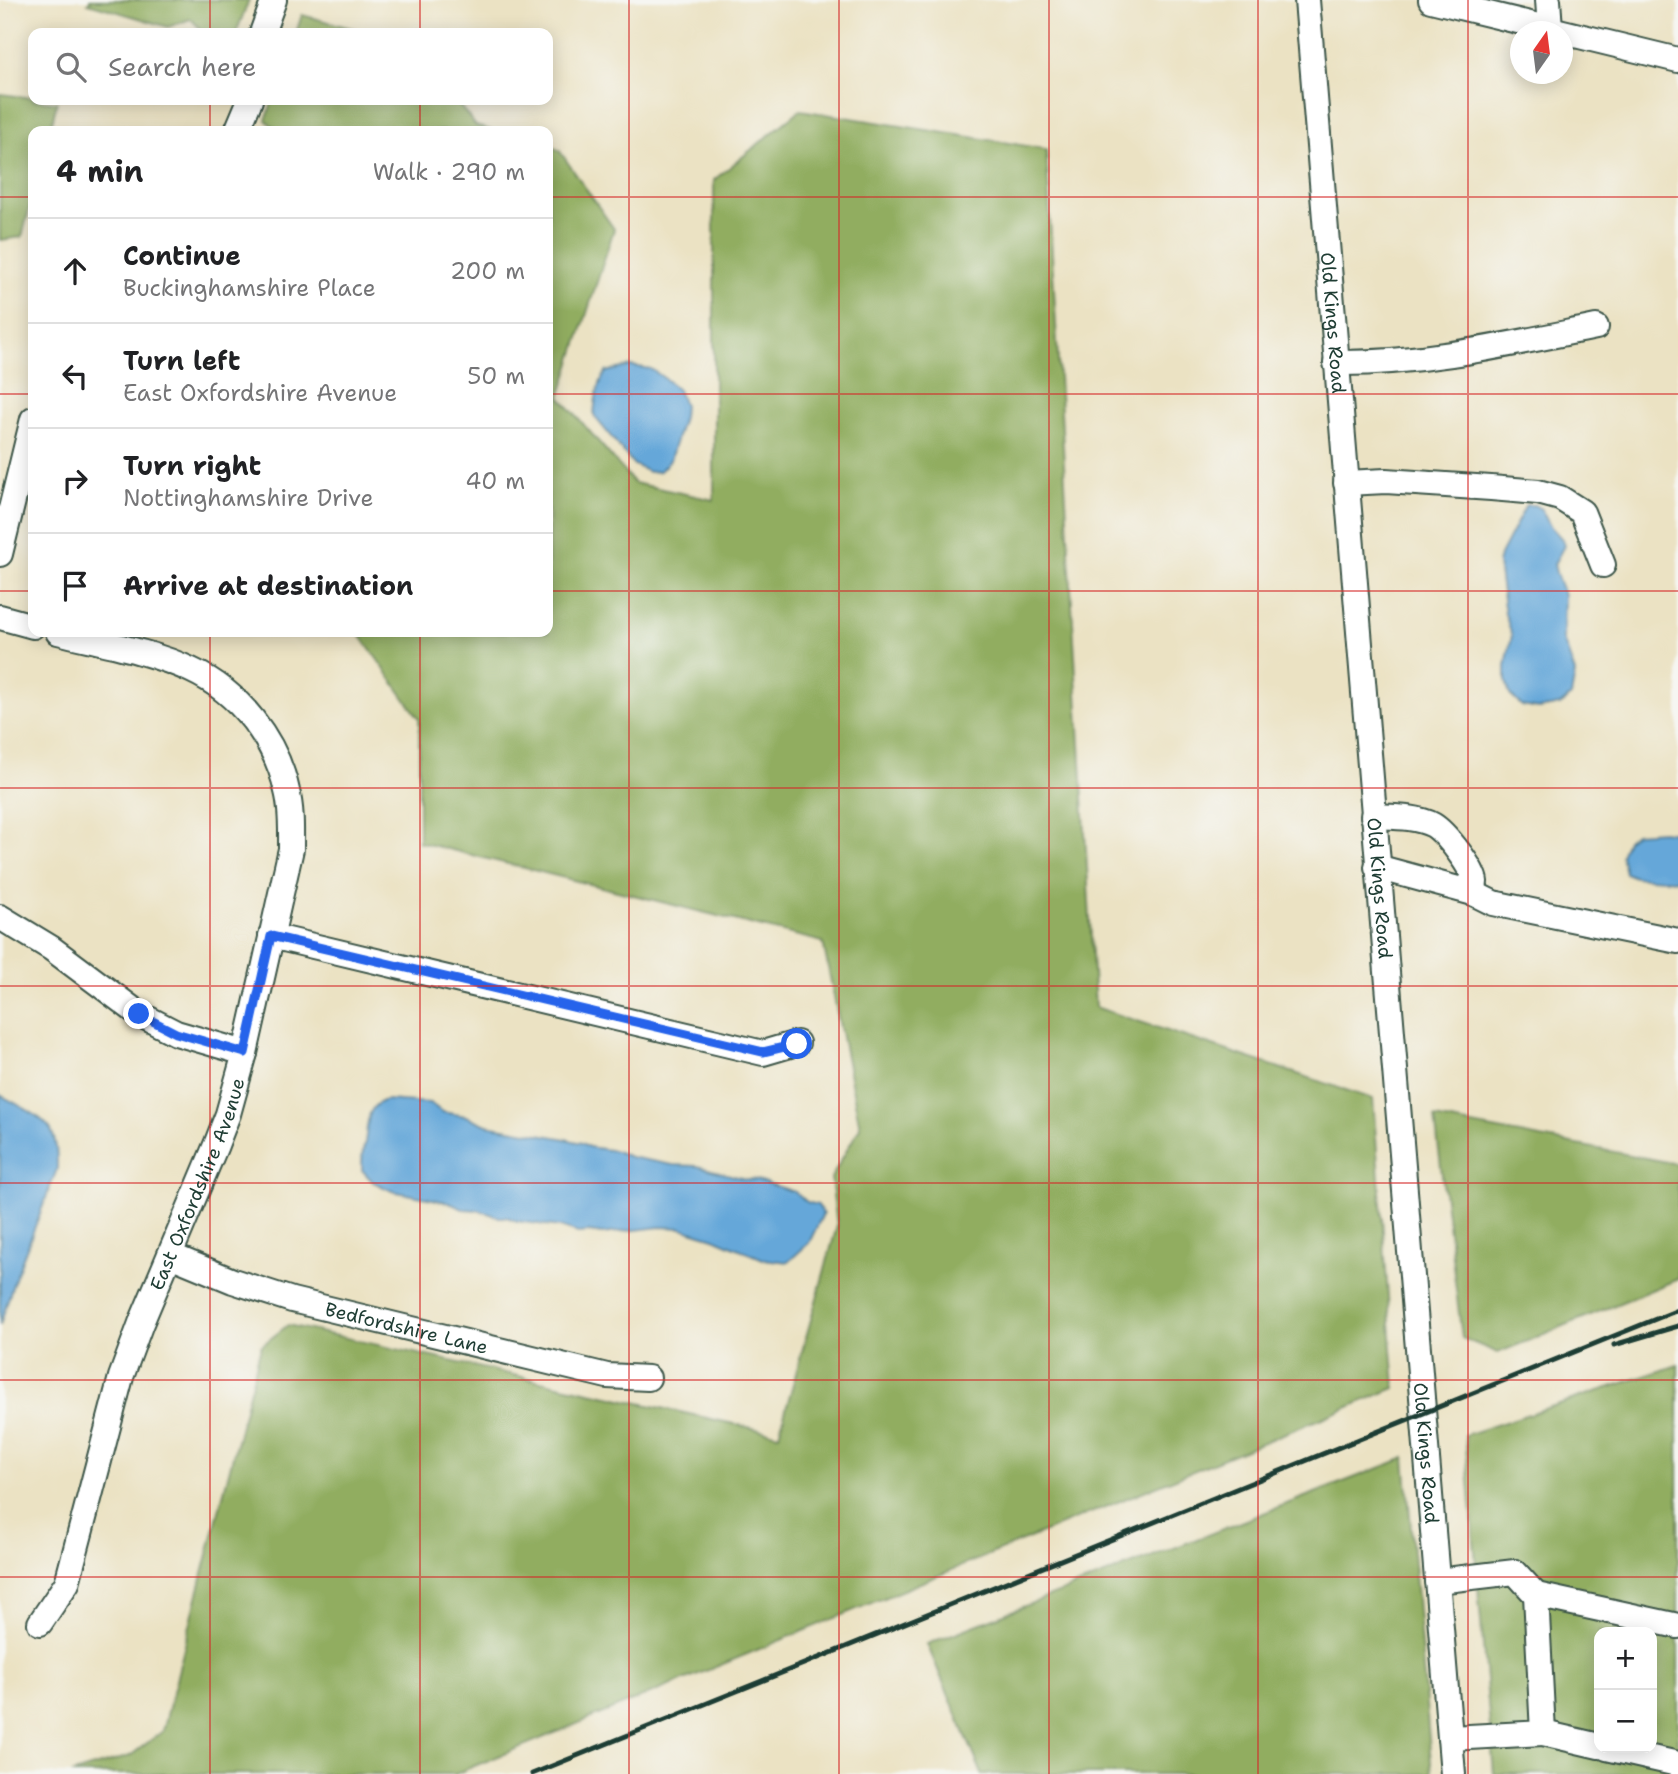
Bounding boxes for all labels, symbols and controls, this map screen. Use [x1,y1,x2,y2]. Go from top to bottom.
north arrow [1510,21,1573,84]
search box [28,28,553,105]
icon: search [52,48,90,86]
text: Search here [108,49,257,84]
text: 4 min [56,151,143,192]
text: Walk · 290 m [373,157,525,187]
text: Continue [123,238,241,273]
street label: Old Kings Road [1315,251,1351,395]
icon: ahead [56,252,94,290]
text: 200 m [450,256,525,286]
text: Buckinghamshire Place [123,273,376,303]
text: Turn left [123,343,240,378]
icon: left [56,357,94,395]
text: 50 m [467,361,525,391]
text: East Oxfordshire Avenue [123,378,397,408]
text: Turn right [123,448,261,483]
icon: right [56,462,94,500]
text: 40 m [465,466,525,496]
text: Nottinghamshire Drive [123,483,373,513]
icon: arrive [56,567,94,605]
text: Arrive at destination [123,568,413,603]
street label: Old Kings Road [1361,816,1398,960]
route end [123,998,154,1029]
route start [781,1028,812,1059]
street label: East Oxfordshire Avenue [144,1075,251,1294]
street label: Bedfordshire Lane [323,1296,490,1360]
street label: Old Kings Road [1408,1381,1444,1525]
map controls [1594,1627,1657,1753]
button: + [1594,1627,1657,1690]
button: − [1594,1690,1657,1753]

